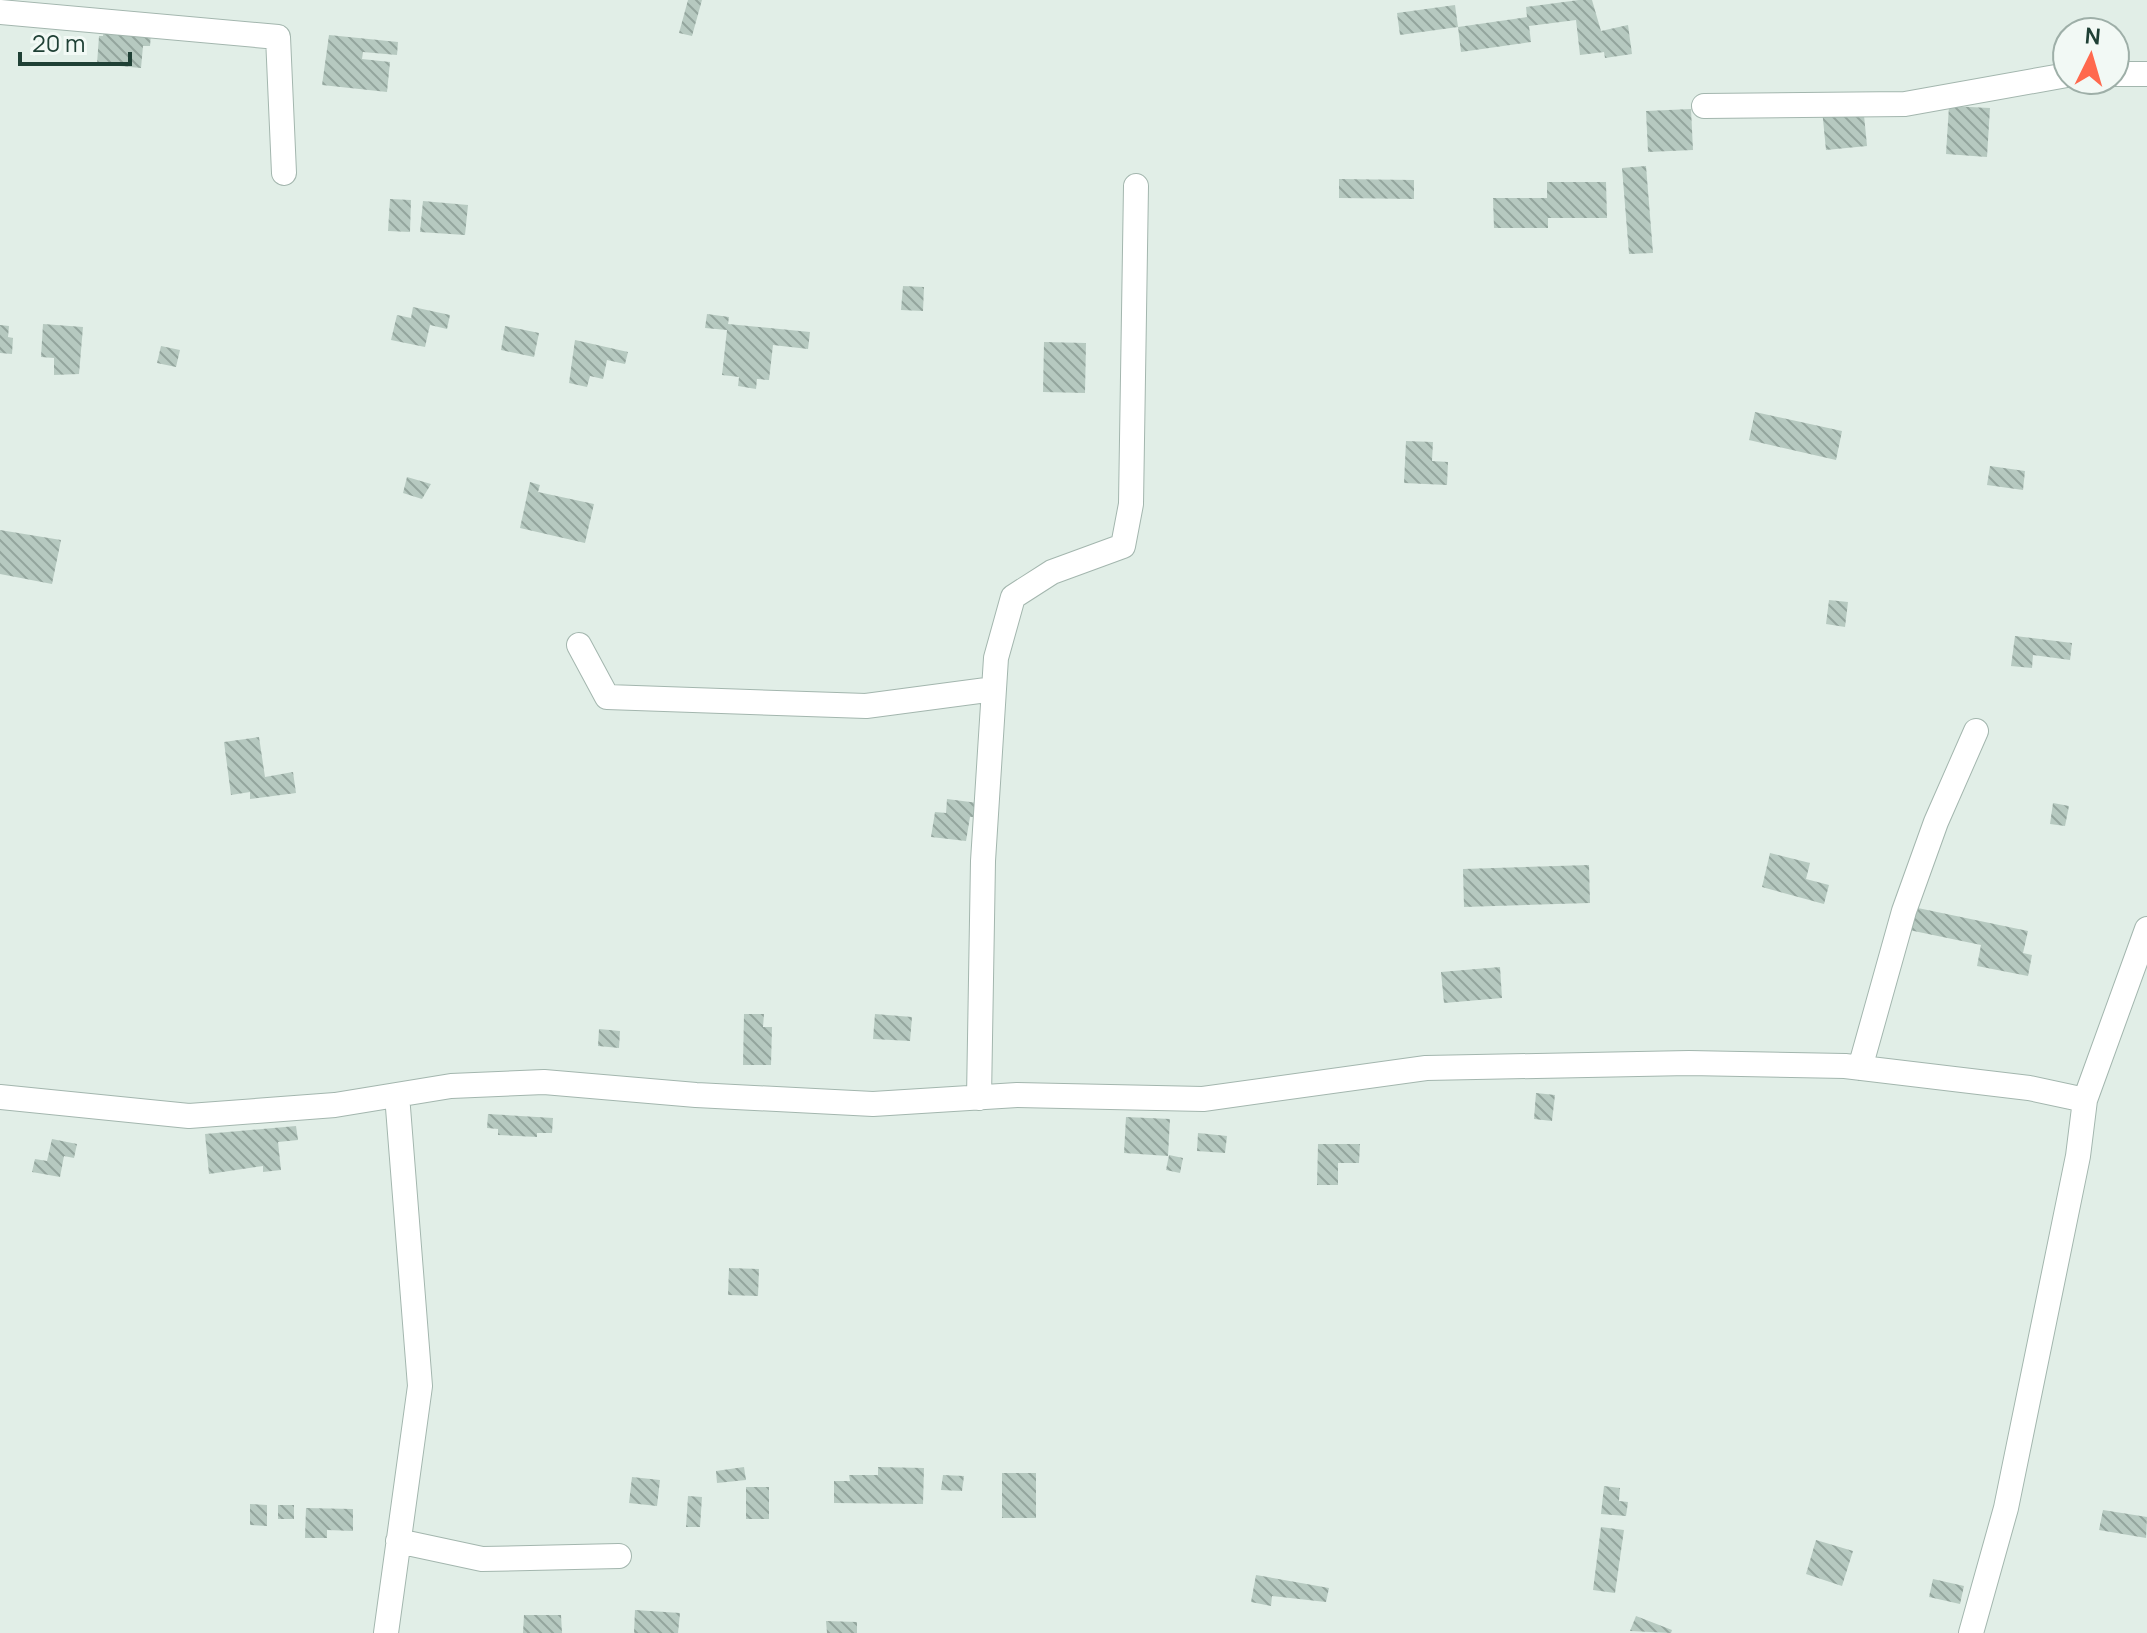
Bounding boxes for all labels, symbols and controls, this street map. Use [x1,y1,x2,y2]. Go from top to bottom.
scale bar [20,16,130,66]
north arrow [2051,16,2131,96]
text: N [2084,20,2102,52]
text: 20 m [32,26,85,59]

